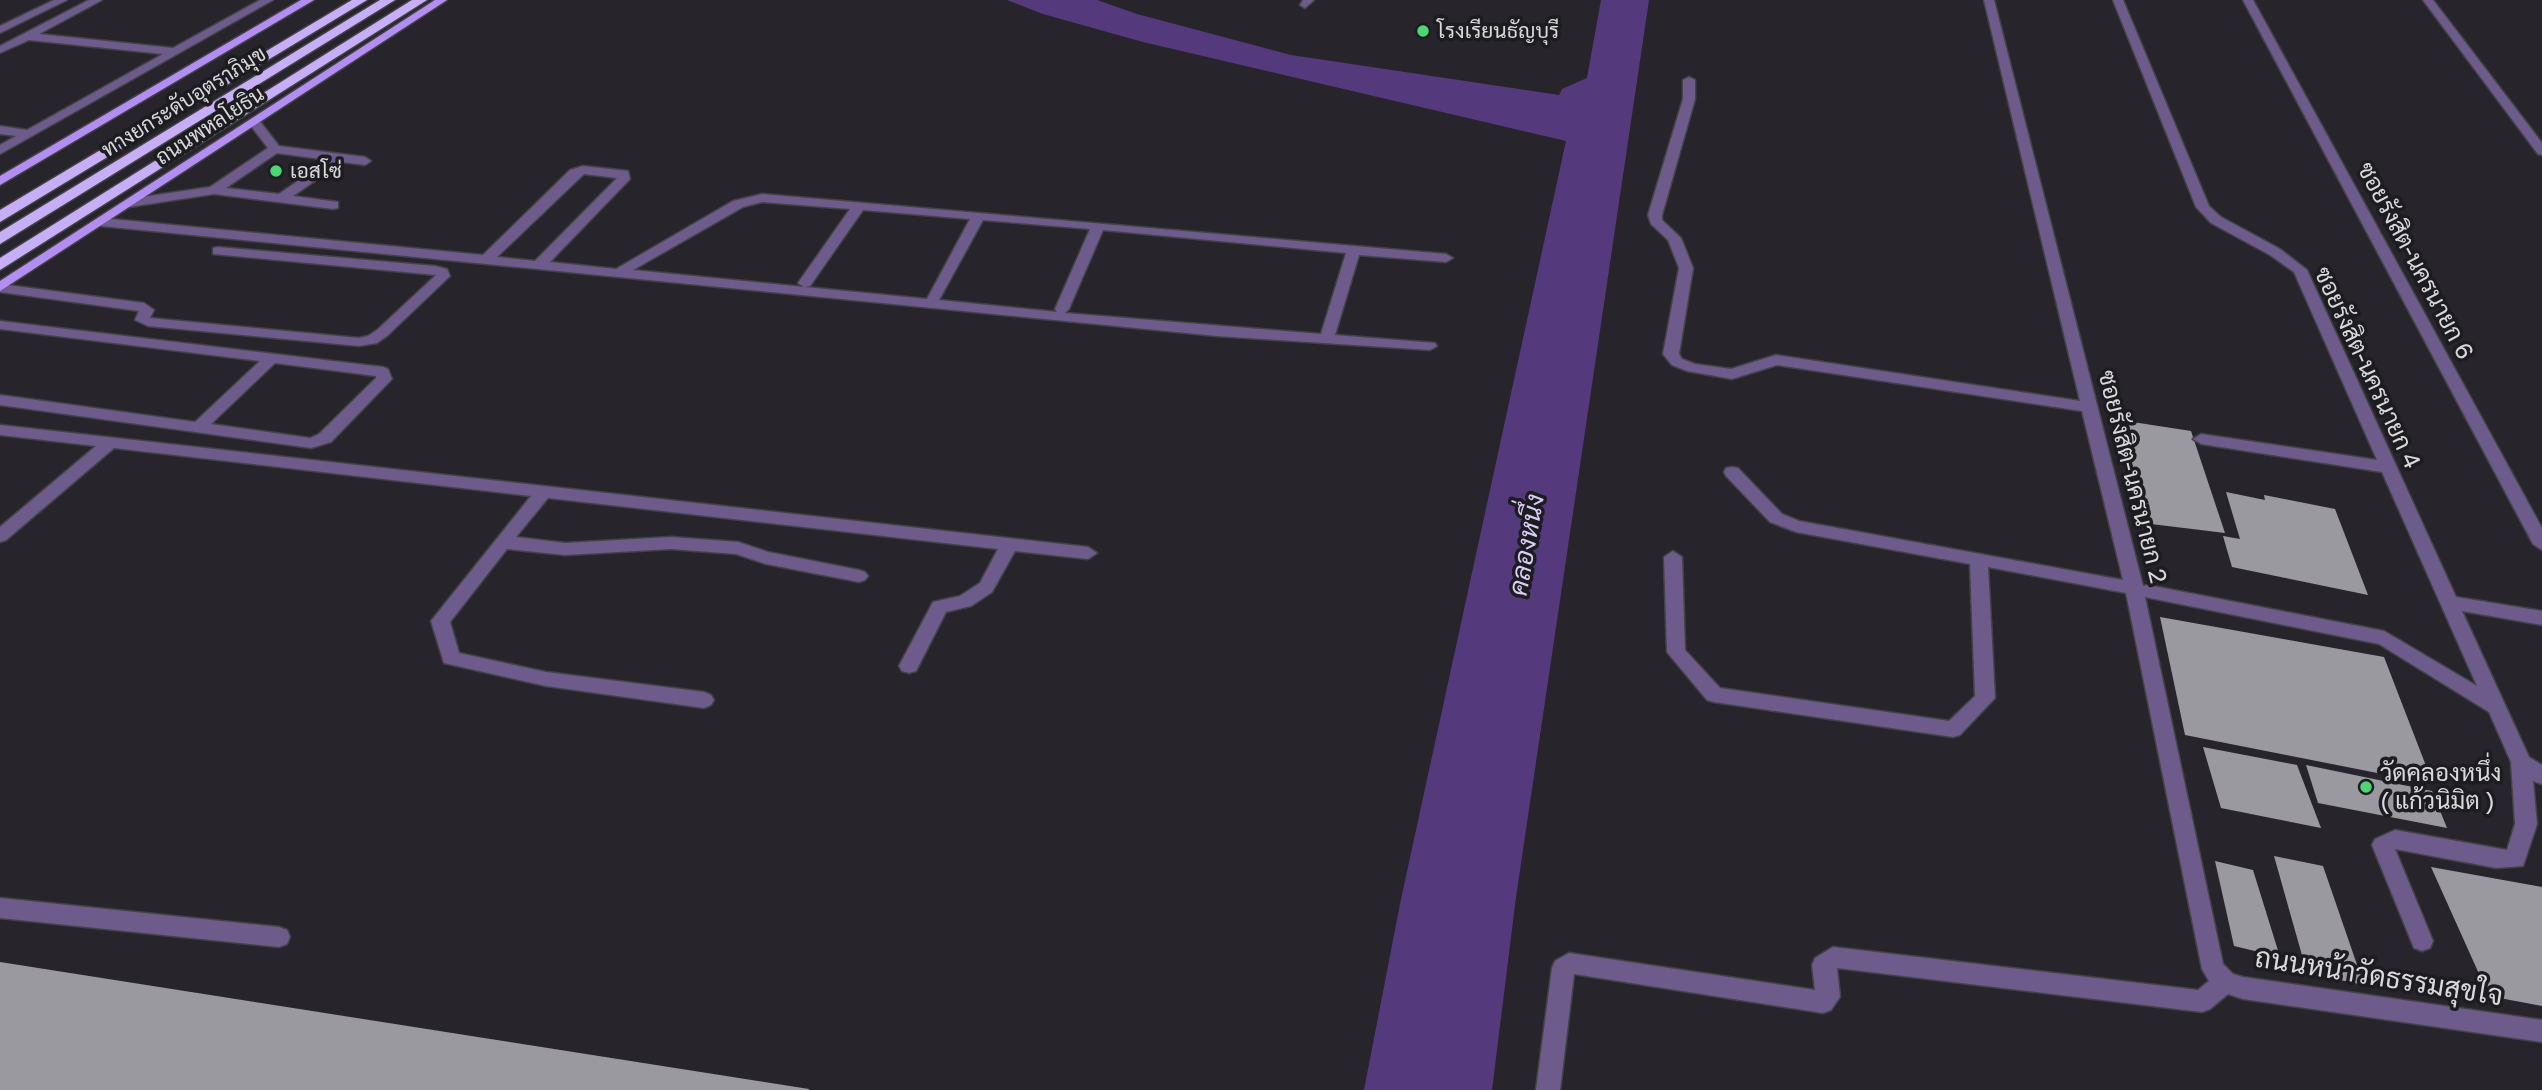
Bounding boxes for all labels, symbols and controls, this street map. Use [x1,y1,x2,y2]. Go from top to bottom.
place label: โรงเรียนธัญบุรี [1437,18,1559,44]
marker: โรงเรียนธัญบุรี [1415,23,1431,39]
street label: ทางยกระดับอุตราภิมุข [97,41,271,163]
street label: ถนนพหลโยธิน [151,82,269,170]
place label: เอสโซ่ [290,158,342,184]
street label: ซอยรังสิต-นครนายก 6 [2351,158,2479,364]
marker: เอสโซ่ [268,163,284,179]
street label: ซอยรังสิต-นครนายก 4 [2308,263,2426,473]
street label: ซอยรังสิต-นครนายก 2 [2092,368,2172,586]
water label: คลองหนึ่ง [1503,492,1551,598]
place label: วัดคลองหนึ่ง ( แก้วนิมิต ) [2380,759,2501,815]
marker: วัดคลองหนึ่ง ( แก้วนิมิต ) [2358,779,2374,795]
street label: ถนนหน้าวัดธรรมสุขใจ [2253,941,2505,1013]

